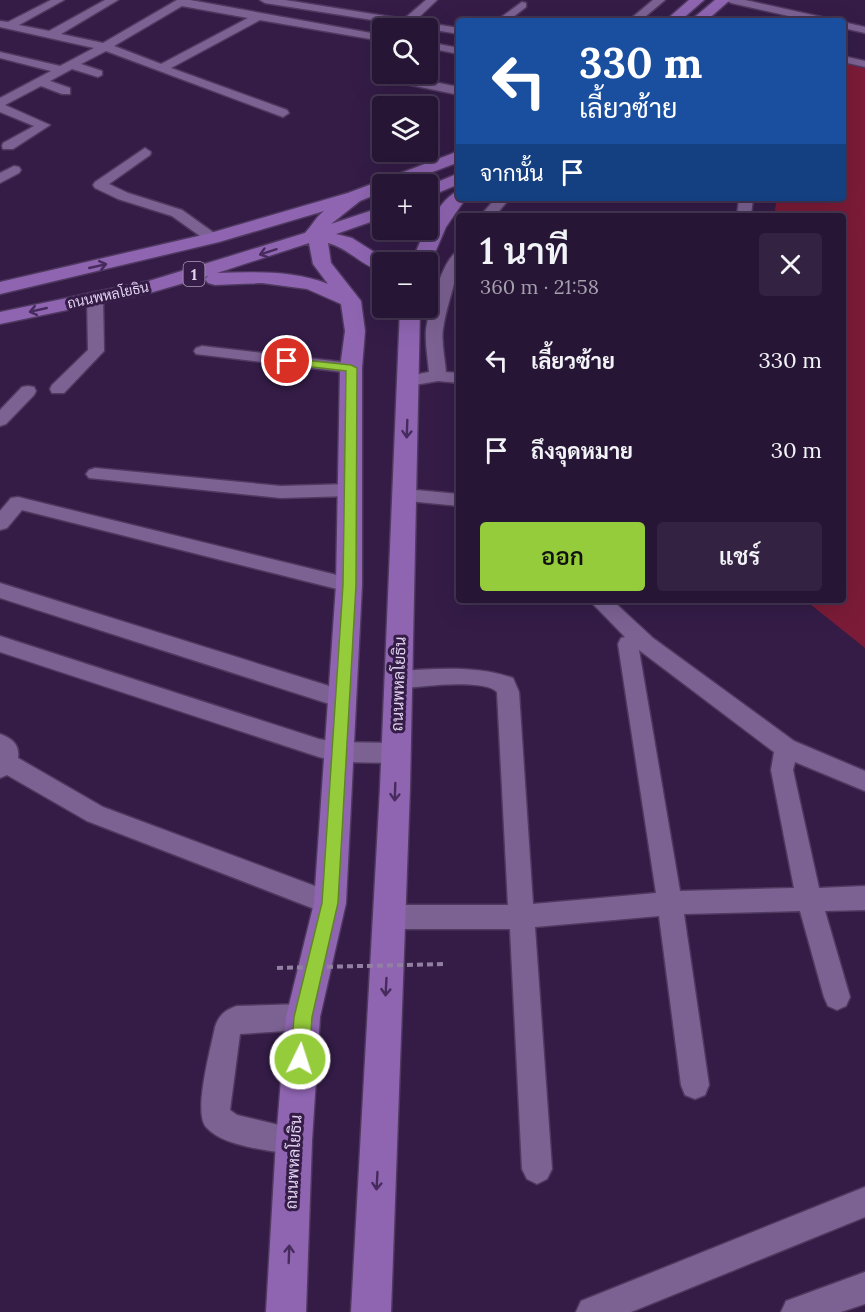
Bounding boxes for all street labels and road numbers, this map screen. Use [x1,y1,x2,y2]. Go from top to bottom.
road number: 1 [184,262,204,286]
street label: ถนนพหลโยธิน [66,278,150,312]
street label: ถนนพหลโยธิน [385,636,410,732]
street label: ถนนพหลโยธิน [280,1114,305,1210]

